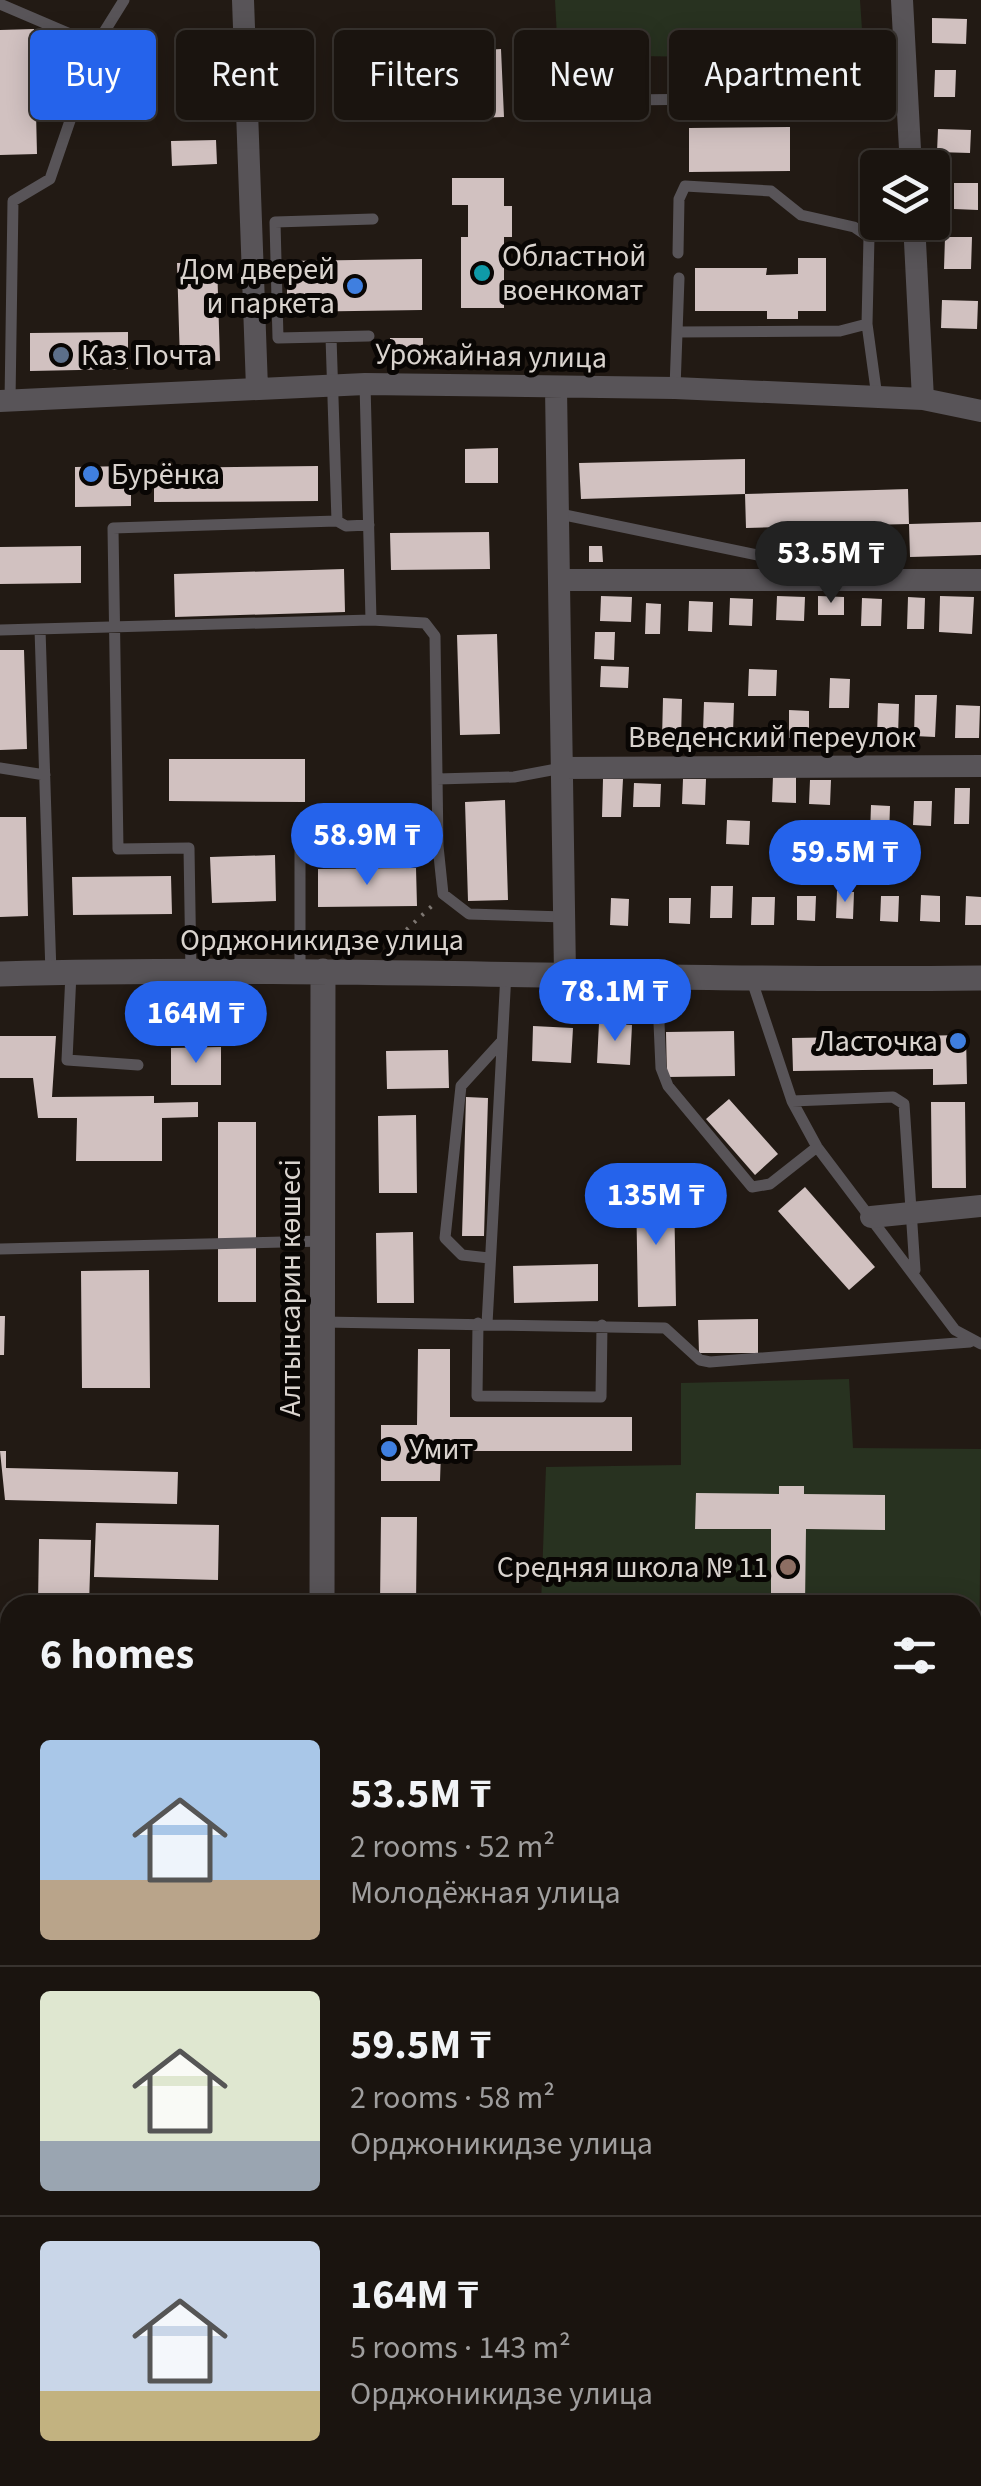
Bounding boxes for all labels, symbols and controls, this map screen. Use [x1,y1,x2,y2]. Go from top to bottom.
chip: Buy [30,30,156,120]
chip: Rent [176,30,314,120]
chip: Filters [334,30,494,120]
chip: New [514,30,649,120]
chip: Apartment [669,30,896,120]
map controls [860,150,950,240]
button: layers [860,150,950,240]
place label: Областной военкомат [502,235,646,312]
place label: Дом дверей и паркета [180,248,335,325]
marker: Областной военкомат [471,262,493,284]
marker: Дом дверей и паркета [344,275,366,297]
street label: Урожайная улица [375,332,607,380]
place label: Каз Почта [81,334,212,377]
marker: Каз Почта [50,344,72,366]
place label: Бурёнка [111,453,220,496]
marker: Бурёнка [80,463,102,485]
pin: 53.5M ₸ [739,521,923,606]
text: 53.5M ₸ [777,530,885,576]
street label: Введенский переулок [628,716,916,759]
pin: 58.9M ₸ [275,803,459,888]
text: 58.9M ₸ [313,812,421,858]
pin: 59.5M ₸ [753,820,937,905]
text: 59.5M ₸ [791,829,899,875]
street label: Орджоникидзе улица [180,919,464,962]
pin: 78.1M ₸ [523,959,707,1044]
text: 78.1M ₸ [561,968,669,1014]
pin: 164M ₸ [115,981,277,1066]
text: 164M ₸ [147,990,245,1036]
place label: Ласточка [816,1020,938,1063]
marker: Ласточка [947,1030,969,1052]
street label: Алтынсарин көшесі [269,1159,312,1417]
pin: 135M ₸ [575,1163,737,1248]
text: 135M ₸ [607,1172,705,1218]
place label: Умит [409,1428,473,1471]
marker: Умит [378,1438,400,1460]
place label: Средняя школа № 11 [497,1546,768,1589]
marker: Средняя школа № 11 [777,1556,799,1578]
text: 6 homes [40,1625,194,1685]
icon: filters [887,1628,942,1683]
text: 53.5M ₸ [350,1764,492,1824]
icon: home [120,1780,240,1900]
text: 2 rooms · 52 m² [350,1824,555,1870]
text: Молодёжная улица [350,1870,621,1916]
text: 59.5M ₸ [350,2015,492,2075]
icon: home [120,2031,240,2151]
text: 2 rooms · 58 m² [350,2075,555,2121]
text: Орджоникидзе улица [350,2121,653,2167]
text: 164M ₸ [350,2265,479,2325]
icon: home [120,2281,240,2401]
text: 5 rooms · 143 m² [350,2325,571,2371]
text: Орджоникидзе улица [350,2371,653,2417]

